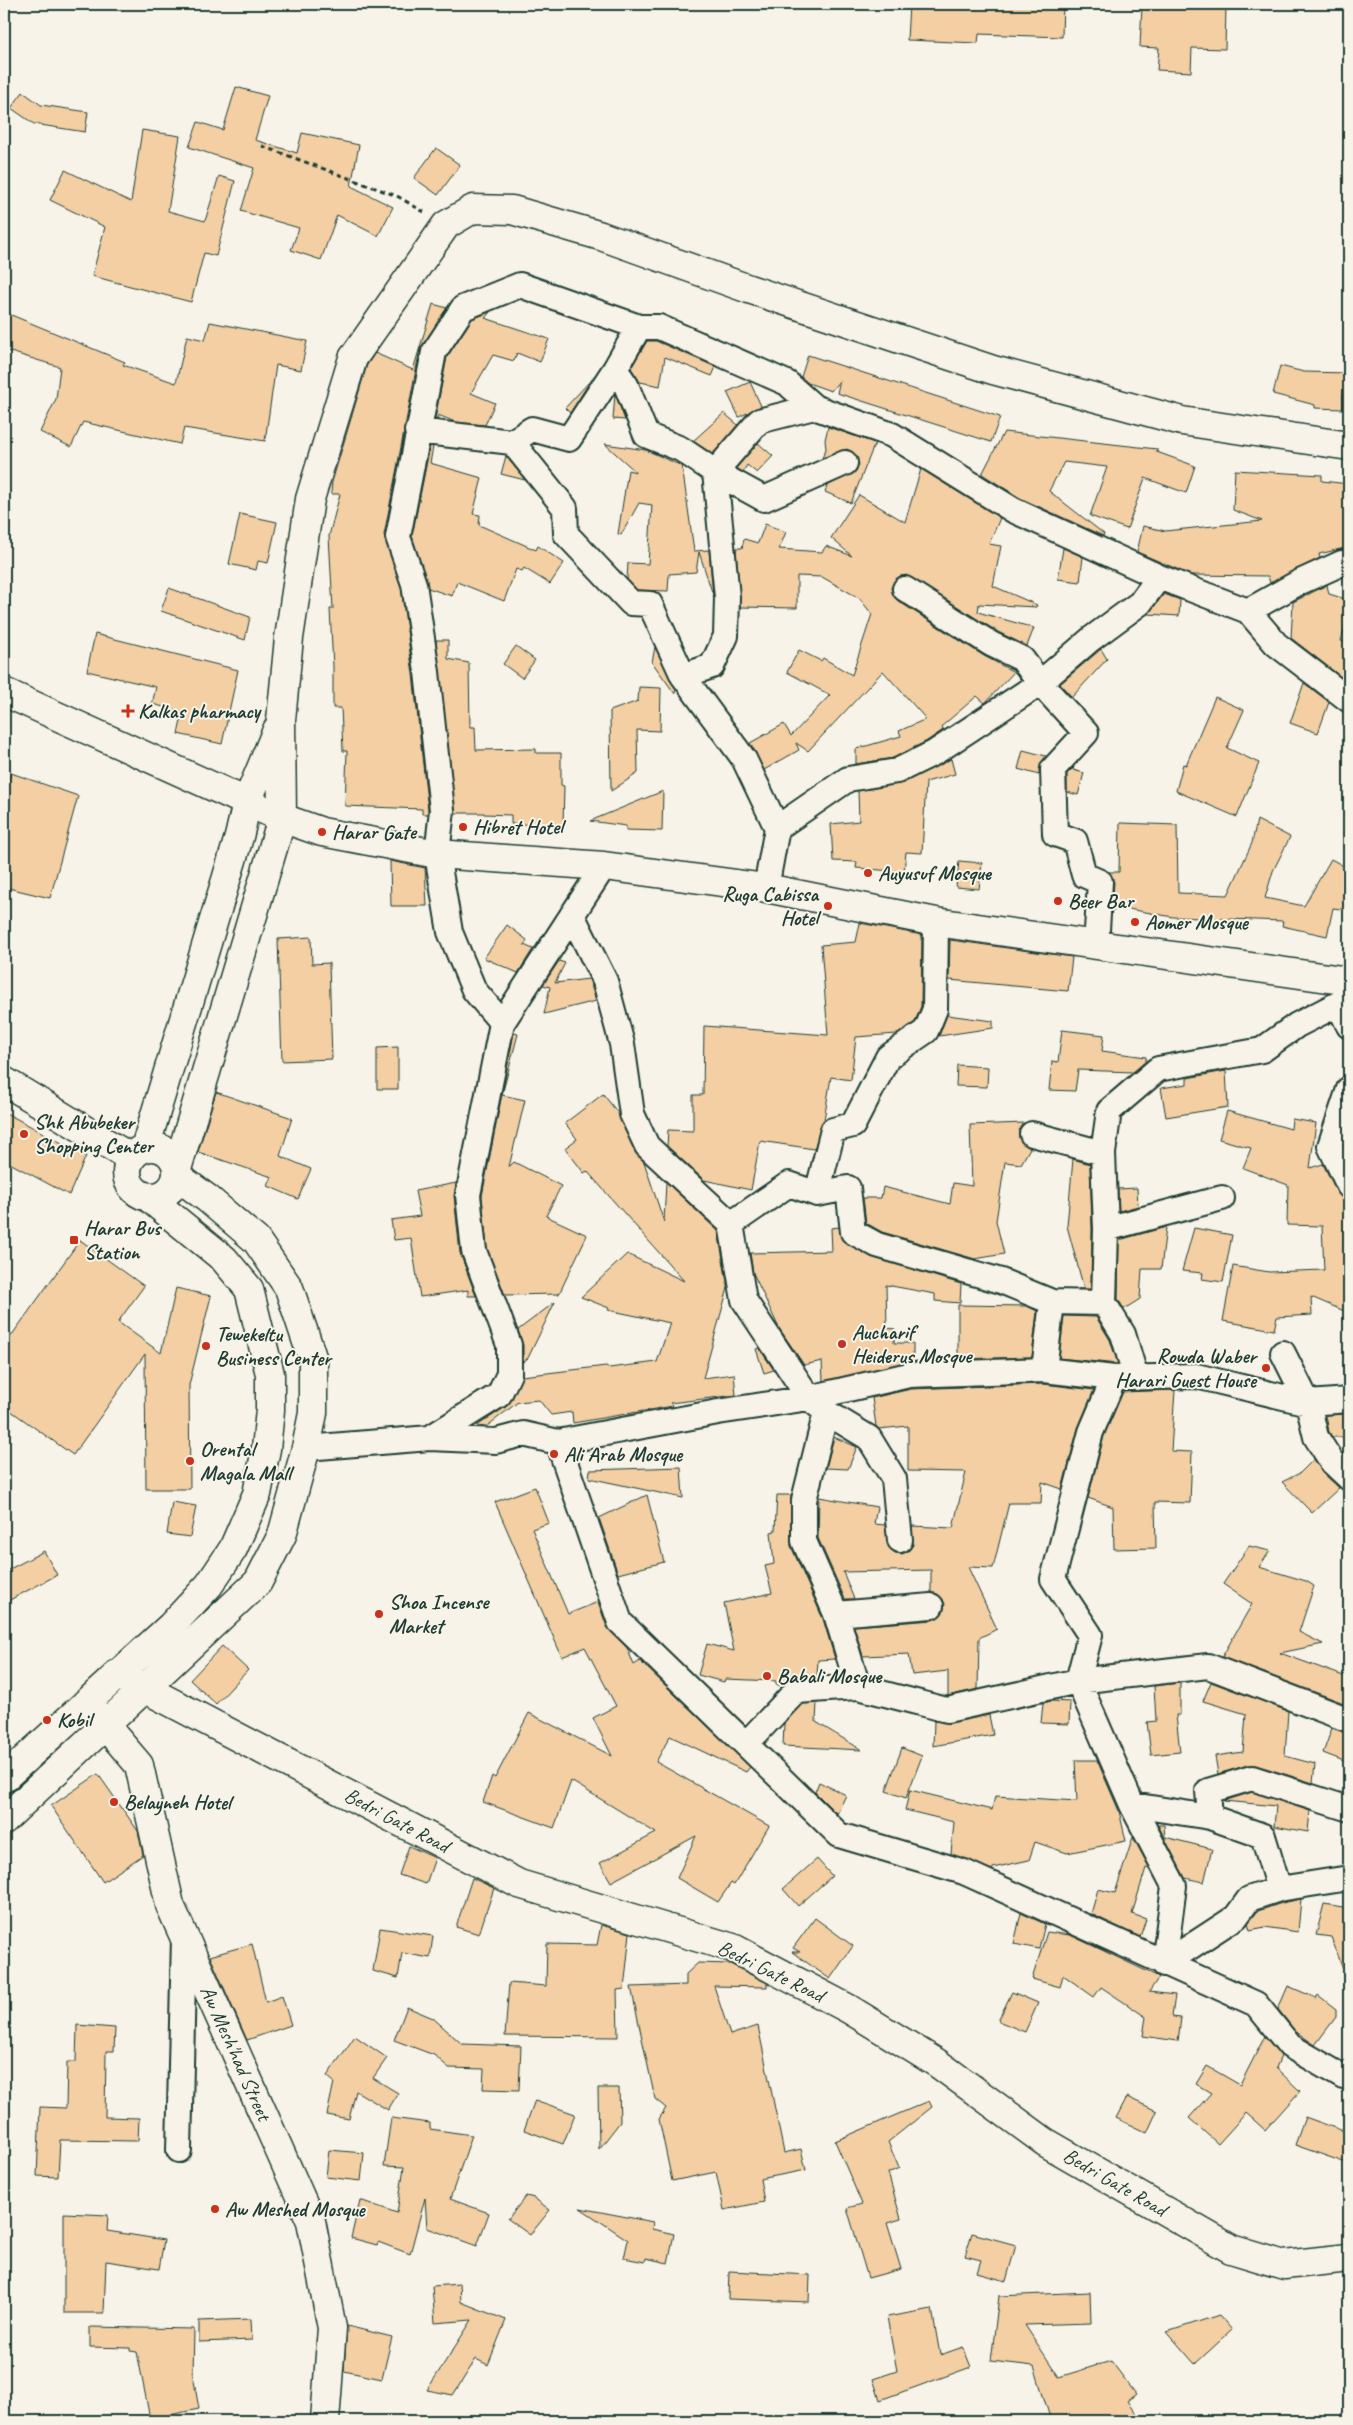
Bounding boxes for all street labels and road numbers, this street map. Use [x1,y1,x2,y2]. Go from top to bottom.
street label: Bedri Gate Road [340,1782,457,1860]
street label: Bedri Gate Road [714,1934,832,2010]
street label: Aw Mesh'had Street [195,1981,278,2126]
street label: Bedri Gate Road [1059,2142,1175,2224]

